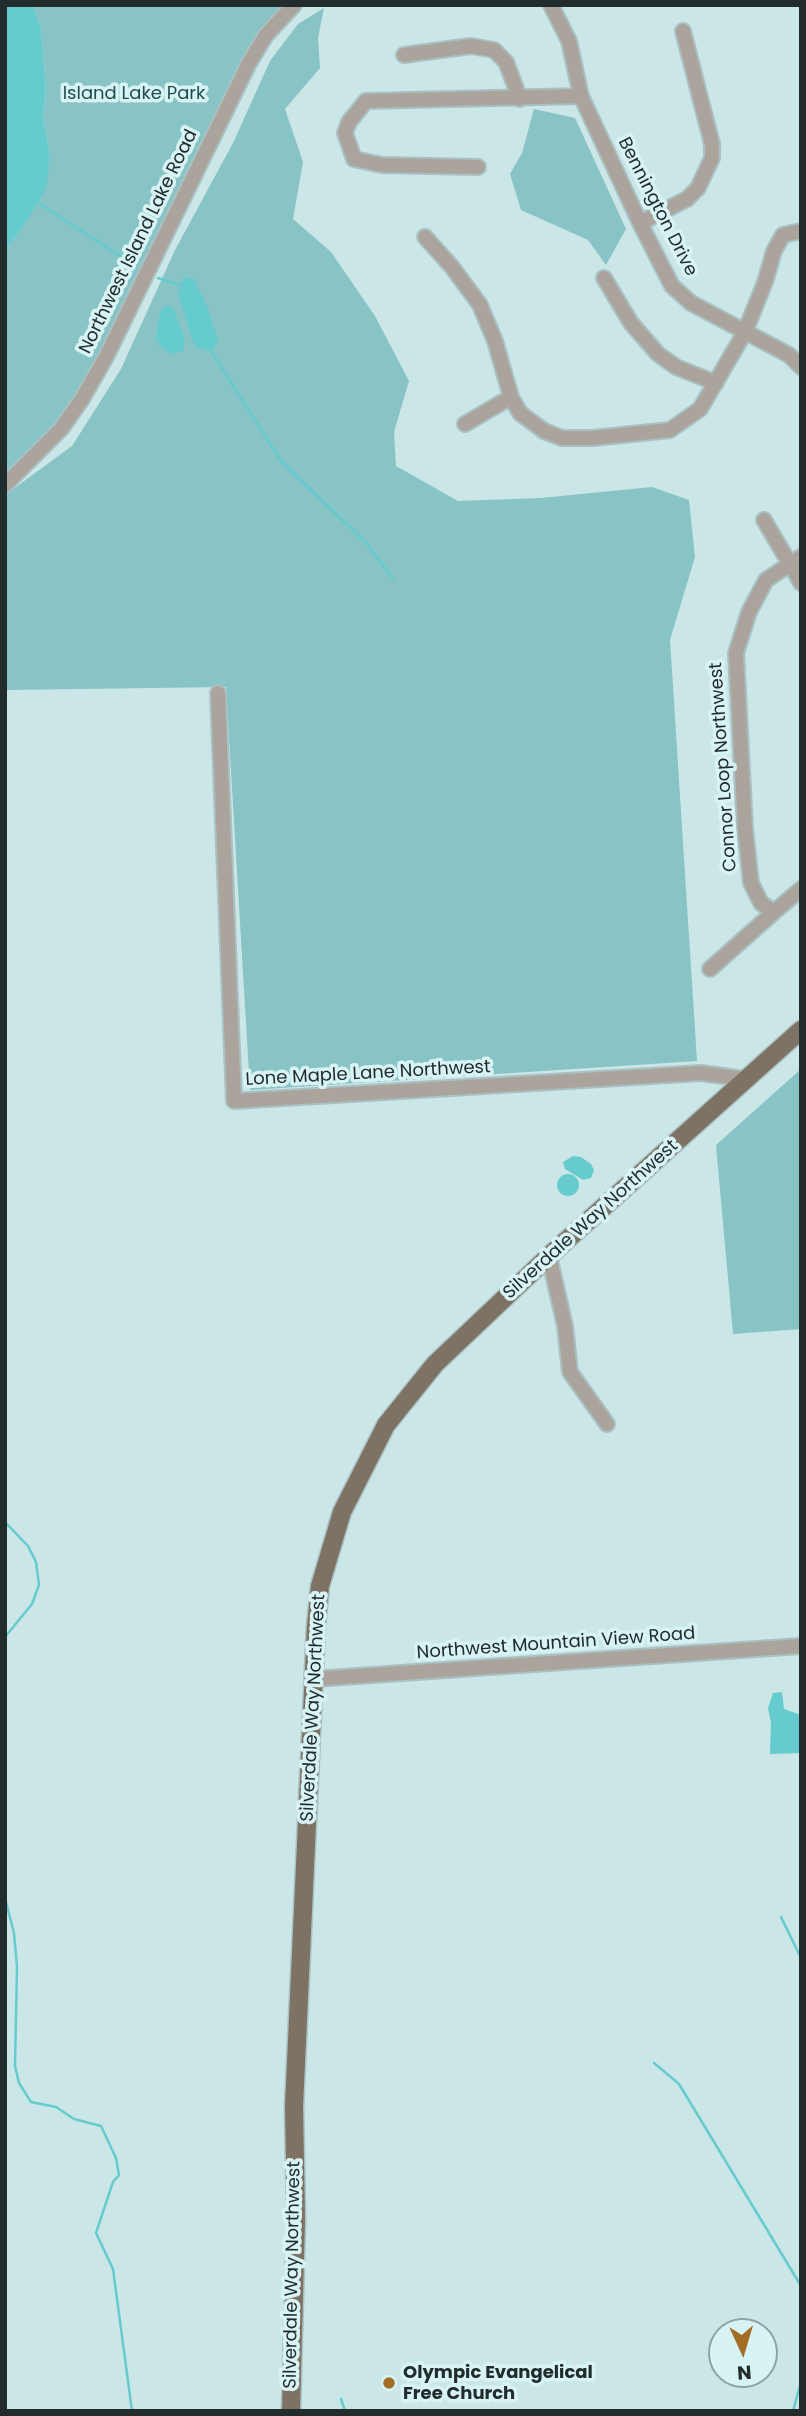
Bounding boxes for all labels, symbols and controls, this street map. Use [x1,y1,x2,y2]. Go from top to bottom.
park label: Island Lake Park [63,83,205,105]
street label: Northwest Island Lake Road [75,126,203,358]
street label: Bennington Drive [613,134,701,280]
street label: Connor Loop Northwest [706,661,742,873]
street label: Lone Maple Lane Northwest [245,1057,491,1091]
street label: Silverdale Way Northwest [499,1136,683,1304]
street label: Silverdale Way Northwest [297,1594,331,1822]
street label: Northwest Mountain View Road [416,1623,696,1665]
street label: Silverdale Way Northwest [280,2161,306,2389]
north arrow [708,2318,778,2388]
text: N [736,2358,752,2386]
place label: Olympic Evangelical Free Church [403,2362,593,2404]
marker: Olympic Evangelical Free Church [381,2375,397,2391]

